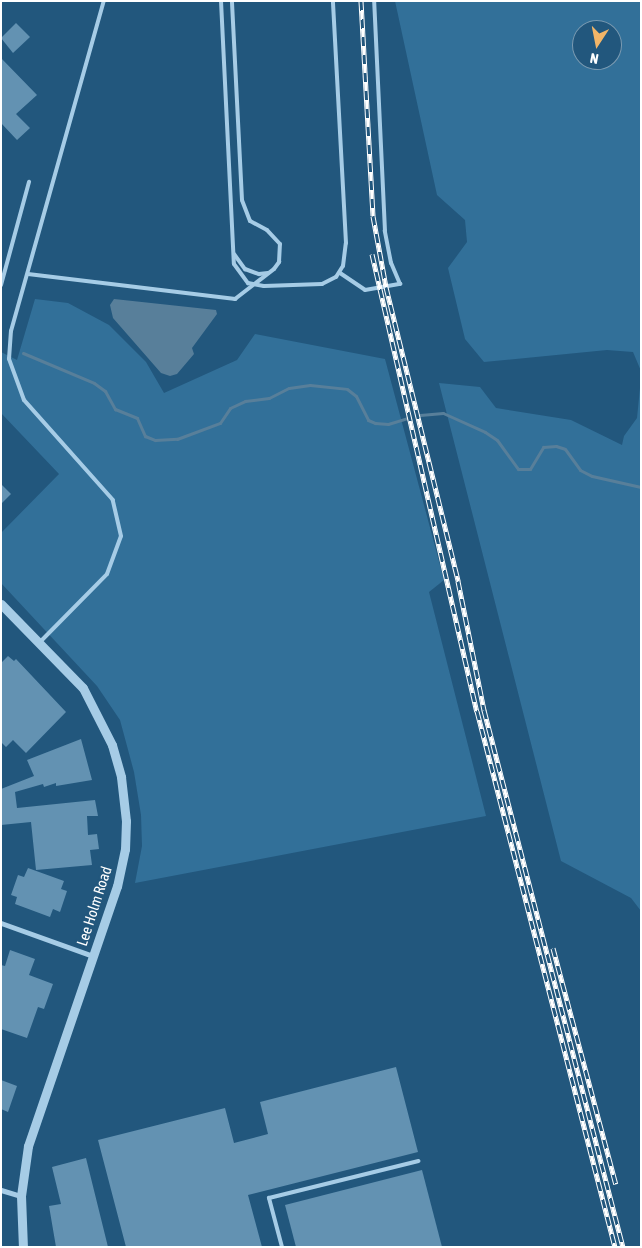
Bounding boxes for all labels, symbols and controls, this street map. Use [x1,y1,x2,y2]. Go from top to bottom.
north arrow [572,20,622,70]
text: N [589,50,600,67]
street label: Lee Holm Road [73,864,115,948]

